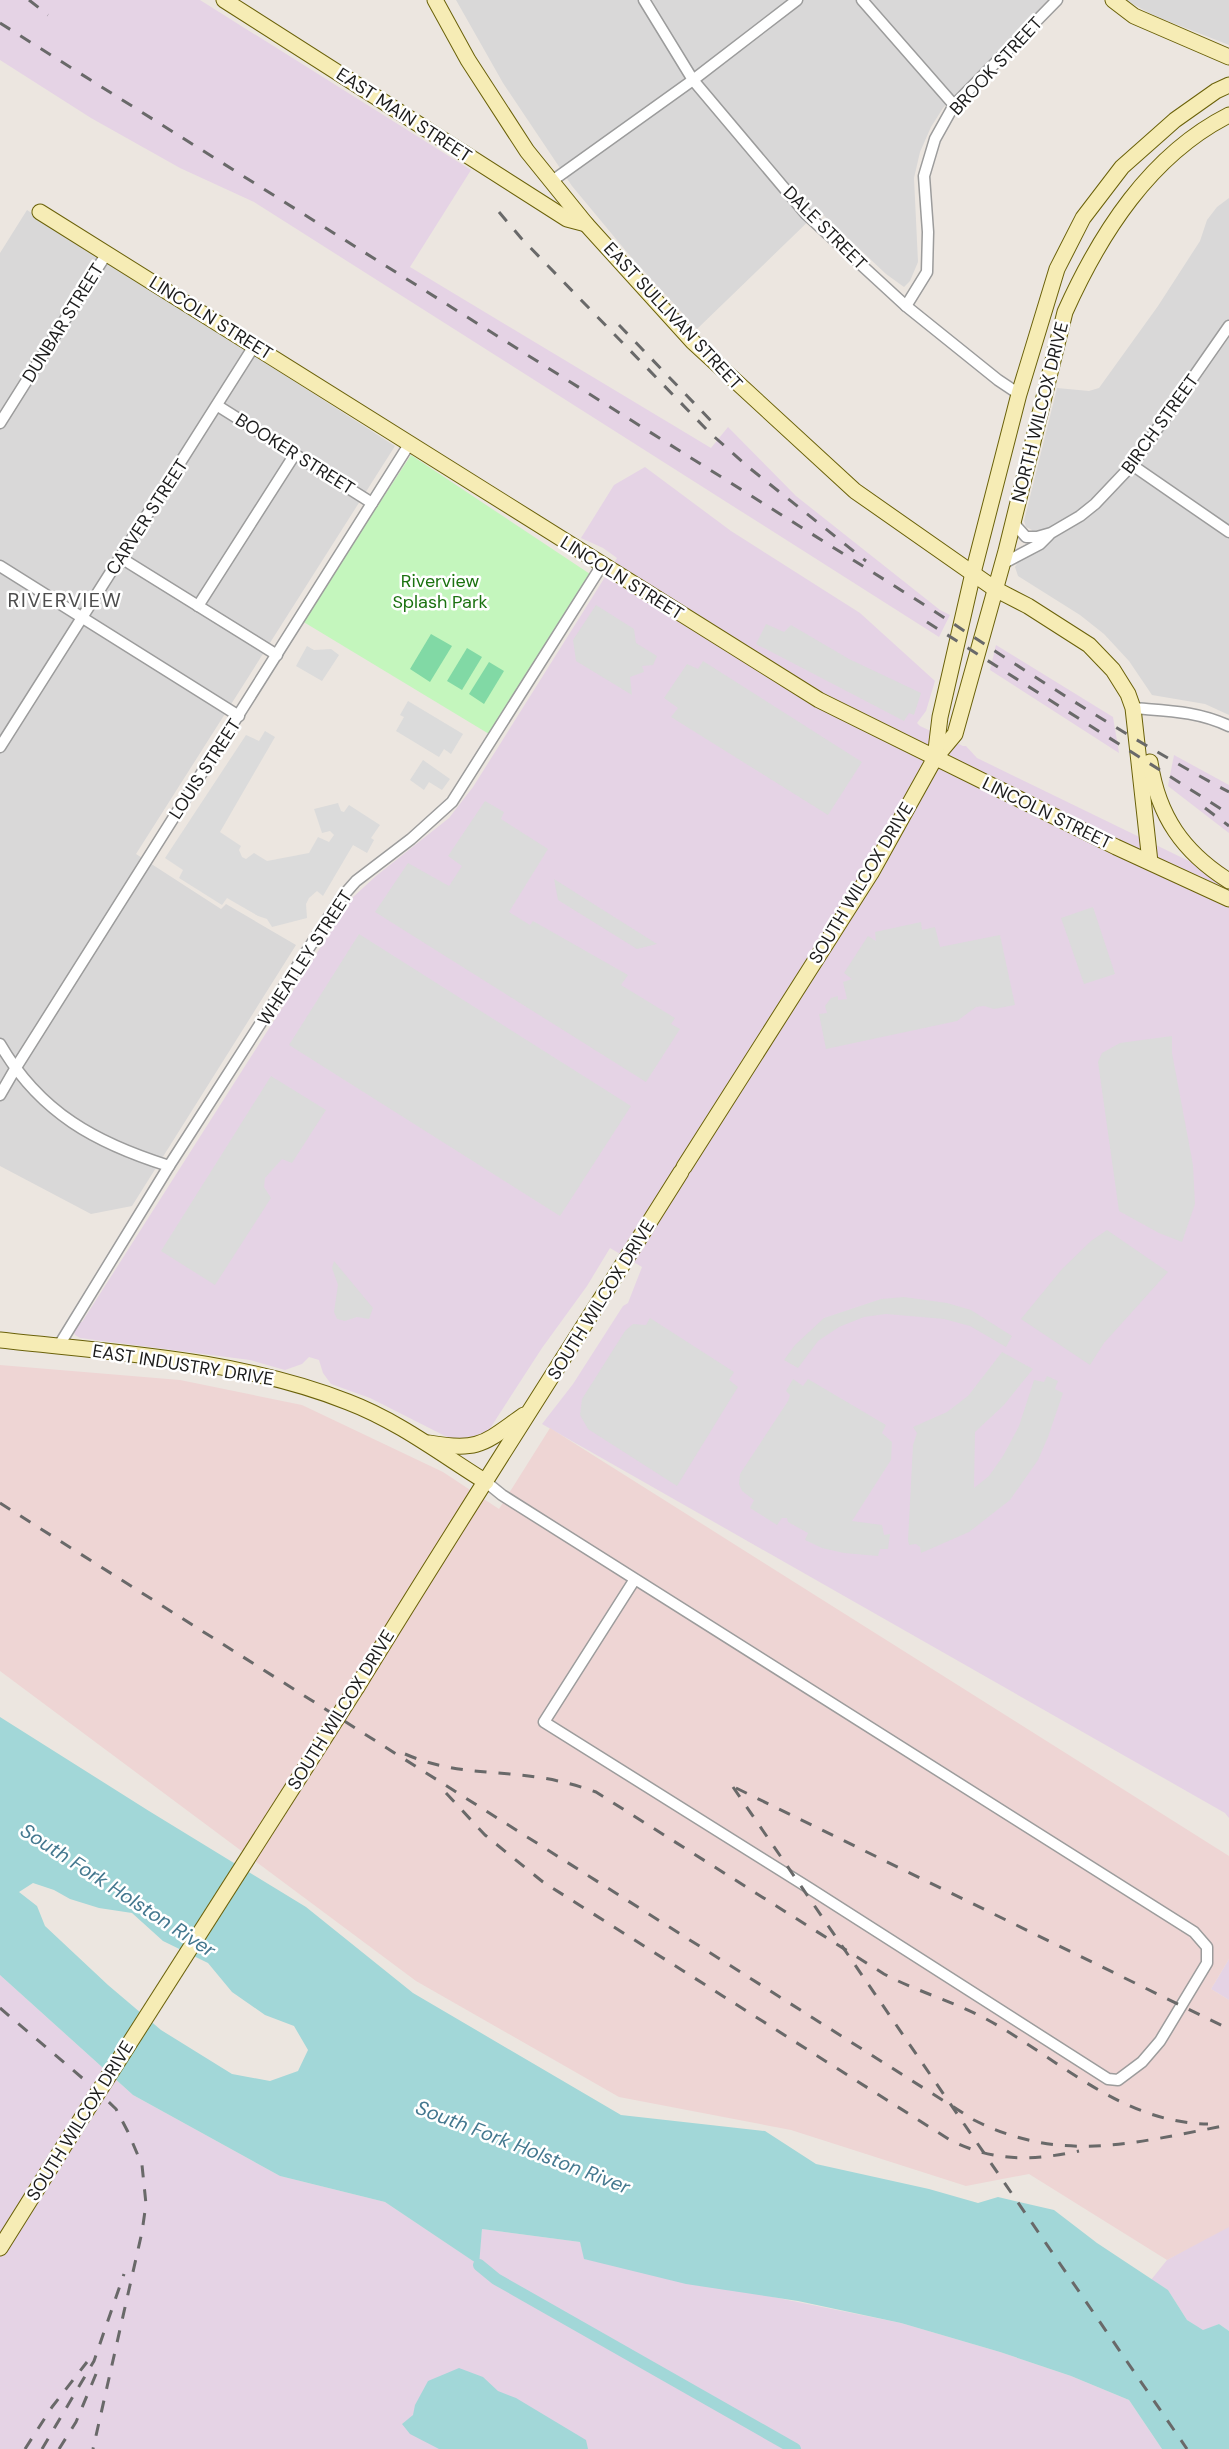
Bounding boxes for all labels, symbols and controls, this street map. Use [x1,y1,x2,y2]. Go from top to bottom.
street label: BROOK STREET [944,12,1048,120]
street label: EAST MAIN STREET [332,62,476,168]
street label: DALE STREET [778,181,872,275]
street label: EAST SULLIVAN STREET [598,237,748,395]
street label: DUNBAR STREET [17,259,109,387]
street label: LINCOLN STREET [145,270,277,366]
street label: NORTH WILCOX DRIVE [1006,319,1074,505]
street label: BIRCH STREET [1116,370,1204,478]
street label: BOOKER STREET [231,408,359,500]
street label: CARVER STREET [101,454,193,580]
street label: LINCOLN STREET [556,530,688,626]
park label: Riverview Splash Park [392,569,488,614]
district label: RIVERVIEW [8,587,122,613]
street label: LOUIS STREET [164,714,246,824]
street label: LINCOLN STREET [978,771,1116,855]
street label: SOUTH WILCOX DRIVE [803,798,919,968]
street label: WHEATLEY STREET [252,886,358,1030]
street label: SOUTH WILCOX DRIVE [542,1215,660,1385]
street label: EAST INDUSTRY DRIVE [91,1339,275,1391]
street label: SOUTH WILCOX DRIVE [282,1625,400,1795]
water label: South Fork Holston River [16,1817,221,1963]
street label: SOUTH WILCOX DRIVE [21,2036,139,2206]
water label: South Fork Holston River [412,2094,634,2200]

